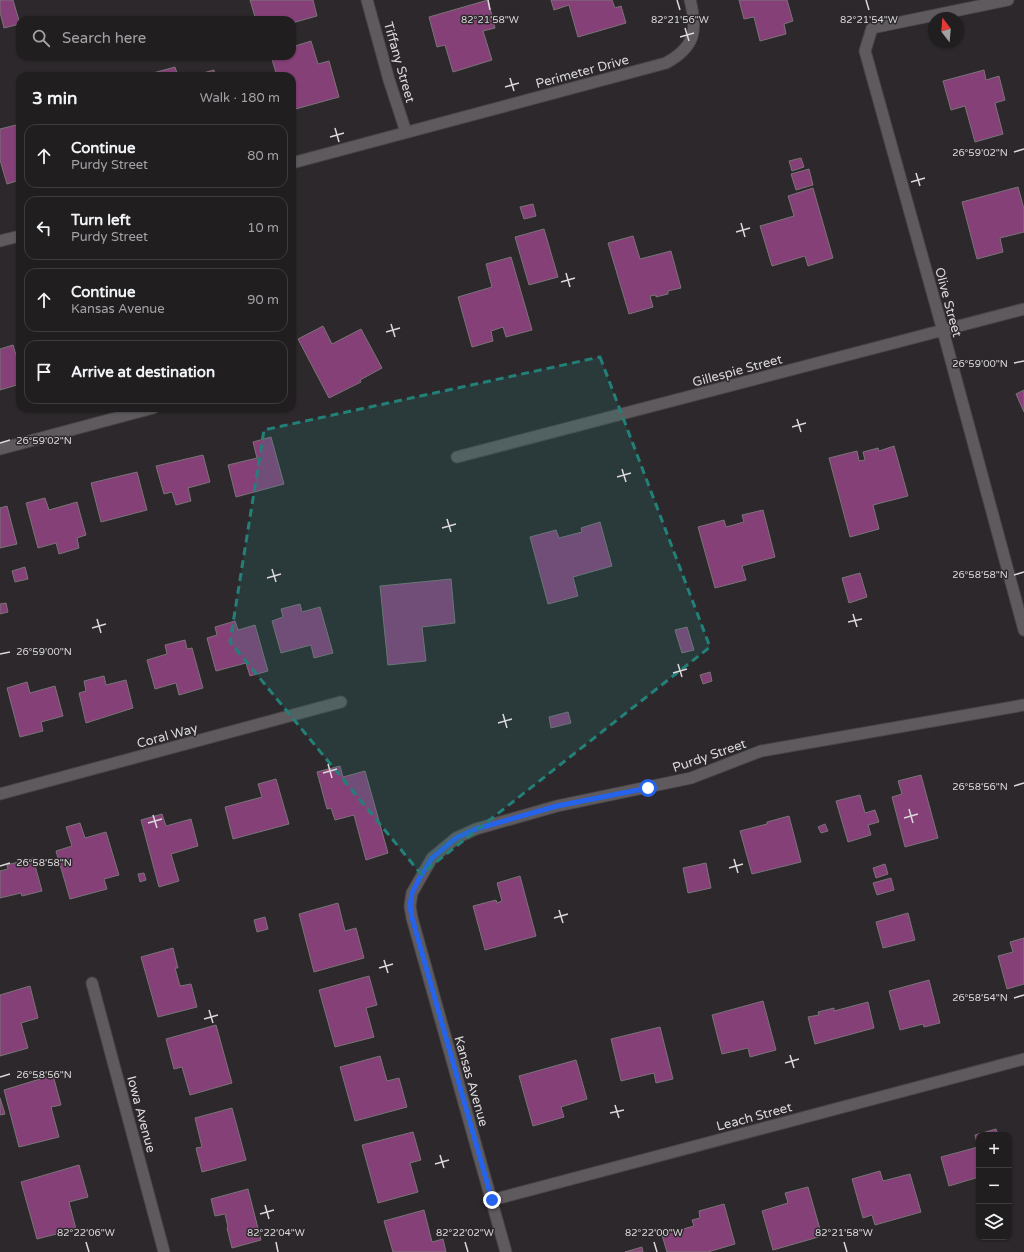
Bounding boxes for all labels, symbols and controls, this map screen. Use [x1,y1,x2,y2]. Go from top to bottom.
north arrow [928,12,964,48]
text: 82°21'58"W [461,14,519,26]
text: 82°21'56"W [651,14,709,26]
text: 82°21'54"W [840,14,898,26]
search box [16,16,296,60]
street label: Tiffany Street [380,20,418,105]
icon: search [30,27,52,49]
text: Search here [62,29,146,47]
street label: Perimeter Drive [534,52,631,92]
text: 3 min [32,88,77,109]
text: Walk · 180 m [200,90,280,106]
text: Continue [71,139,135,157]
icon: ahead [33,145,55,167]
text: 26°59'02"N [952,147,1008,159]
text: 80 m [247,148,279,164]
text: Purdy Street [71,157,148,173]
text: Turn left [71,211,131,229]
icon: left [33,217,55,239]
text: 10 m [247,220,279,236]
text: Purdy Street [71,229,148,245]
street label: Olive Street [931,266,965,339]
text: Continue [71,283,135,301]
icon: ahead [33,289,55,311]
text: 90 m [247,292,279,308]
text: Kansas Avenue [71,301,165,317]
street label: Gillespie Street [691,351,784,391]
text: 26°59'00"N [952,358,1008,370]
icon: arrive [33,361,55,383]
text: Arrive at destination [71,363,215,381]
text: 26°59'02"N [16,435,72,447]
text: 26°58'58"N [952,569,1008,581]
text: 26°59'00"N [16,646,72,658]
street label: Coral Way [135,720,199,752]
street label: Purdy Street [670,736,748,776]
route start [639,779,657,797]
text: 26°58'56"N [952,781,1008,793]
text: 26°58'58"N [16,857,72,869]
text: 26°58'54"N [952,992,1008,1004]
street label: Kansas Avenue [450,1034,492,1128]
text: 26°58'56"N [16,1069,72,1081]
street label: Iowa Avenue [123,1074,159,1154]
street label: Leach Street [715,1099,794,1135]
map controls [976,1132,1012,1240]
button: + [976,1132,1012,1168]
button: − [976,1168,1012,1204]
route end [483,1191,501,1209]
button: layers [976,1204,1012,1240]
text: 82°22'06"W [57,1227,115,1239]
text: 82°22'04"W [247,1227,305,1239]
text: 82°22'02"W [436,1227,494,1239]
text: 82°22'00"W [625,1227,683,1239]
text: 82°21'58"W [815,1227,873,1239]

